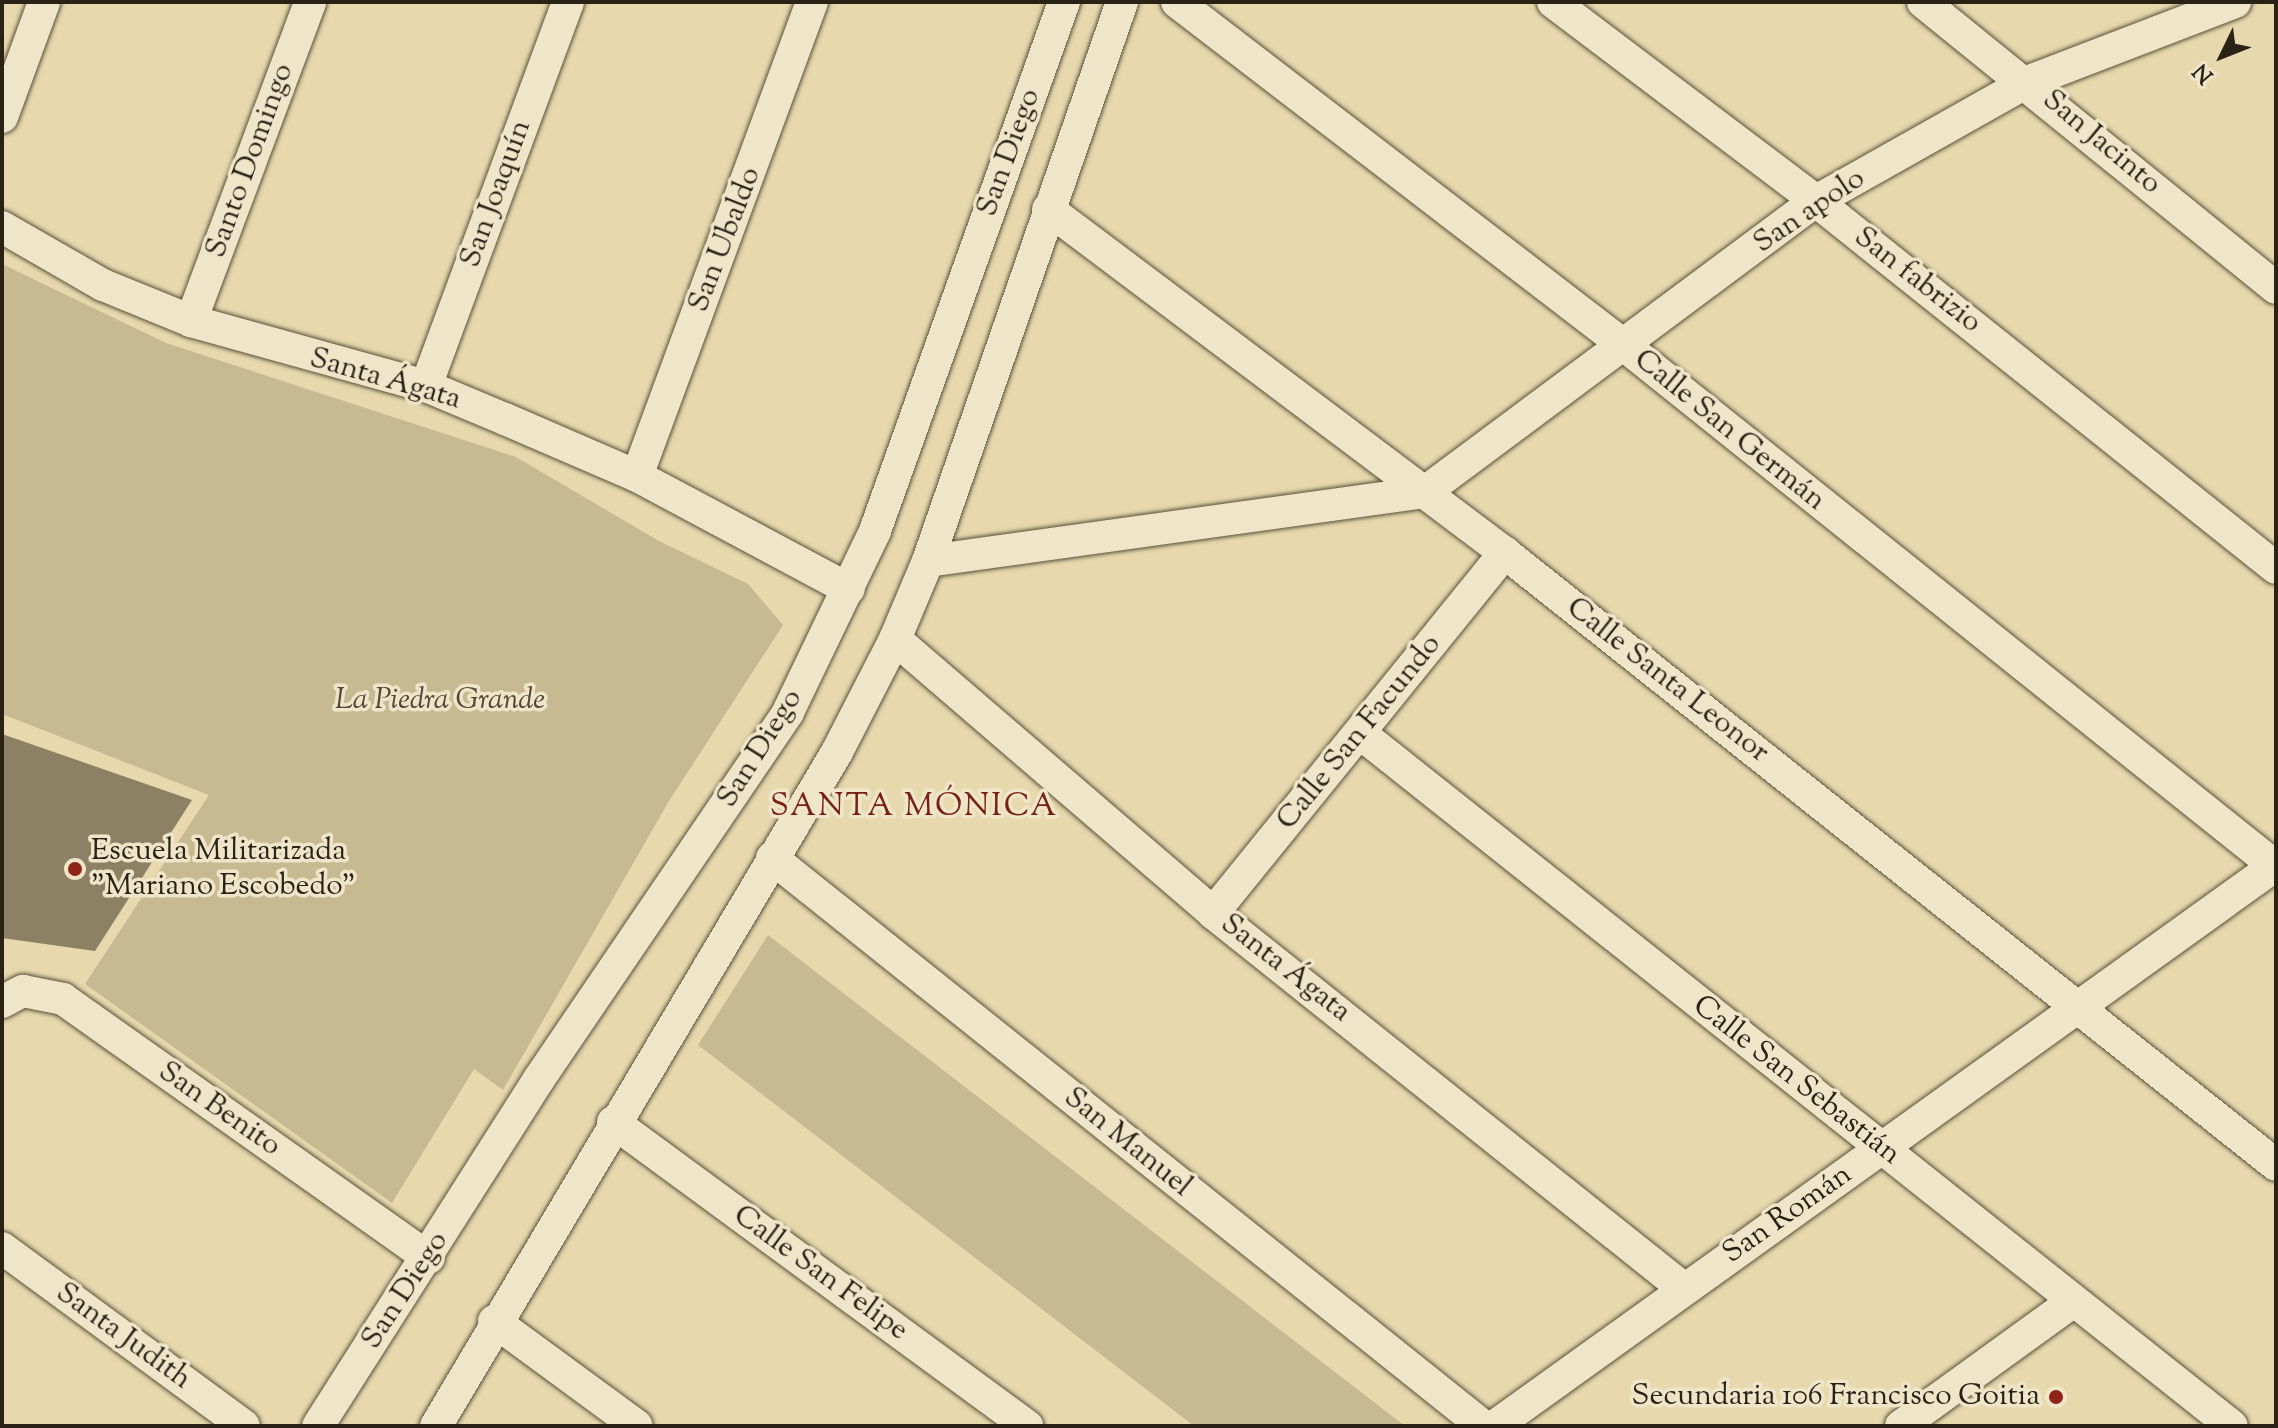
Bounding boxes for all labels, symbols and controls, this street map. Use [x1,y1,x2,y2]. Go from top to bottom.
north arrow [2182,16,2262,96]
text: N [2187,55,2222,90]
street label: Santo Domingo [199,59,303,263]
street label: San Jacinto [2034,83,2168,203]
street label: San Diego [970,84,1050,222]
street label: San Joaquín [454,115,540,273]
street label: San apolo [1747,162,1873,262]
street label: San Ubaldo [682,163,770,317]
street label: San fabrizio [1846,220,1988,342]
street label: Santa Ágata [305,341,465,419]
street label: Calle San Germán [1626,343,1832,519]
street label: Calle Santa Leonor [1558,591,1776,771]
street label: Calle San Facundo [1270,628,1450,838]
park label: La Piedra Grande [335,683,545,719]
street label: San Diego [711,683,811,815]
district label: SANTA MÓNICA [770,788,1058,826]
place label: Escuela Militarizada "Mariano Escobedo" [91,834,356,904]
marker: Escuela Militarizada "Mariano Escobedo" [66,860,84,878]
street label: Santa Ágata [1213,907,1357,1031]
street label: Calle San Sebastián [1685,989,1907,1173]
street label: San Benito [151,1055,287,1165]
street label: San Manuel [1056,1081,1198,1205]
street label: San Román [1717,1157,1859,1273]
street label: Calle San Felipe [725,1198,915,1350]
street label: San Diego [355,1225,457,1357]
street label: Santa Judith [48,1276,198,1398]
place label: Secundaria 106 Francisco Goitia [1632,1379,2040,1415]
marker: Secundaria 106 Francisco Goitia [2047,1388,2065,1406]

